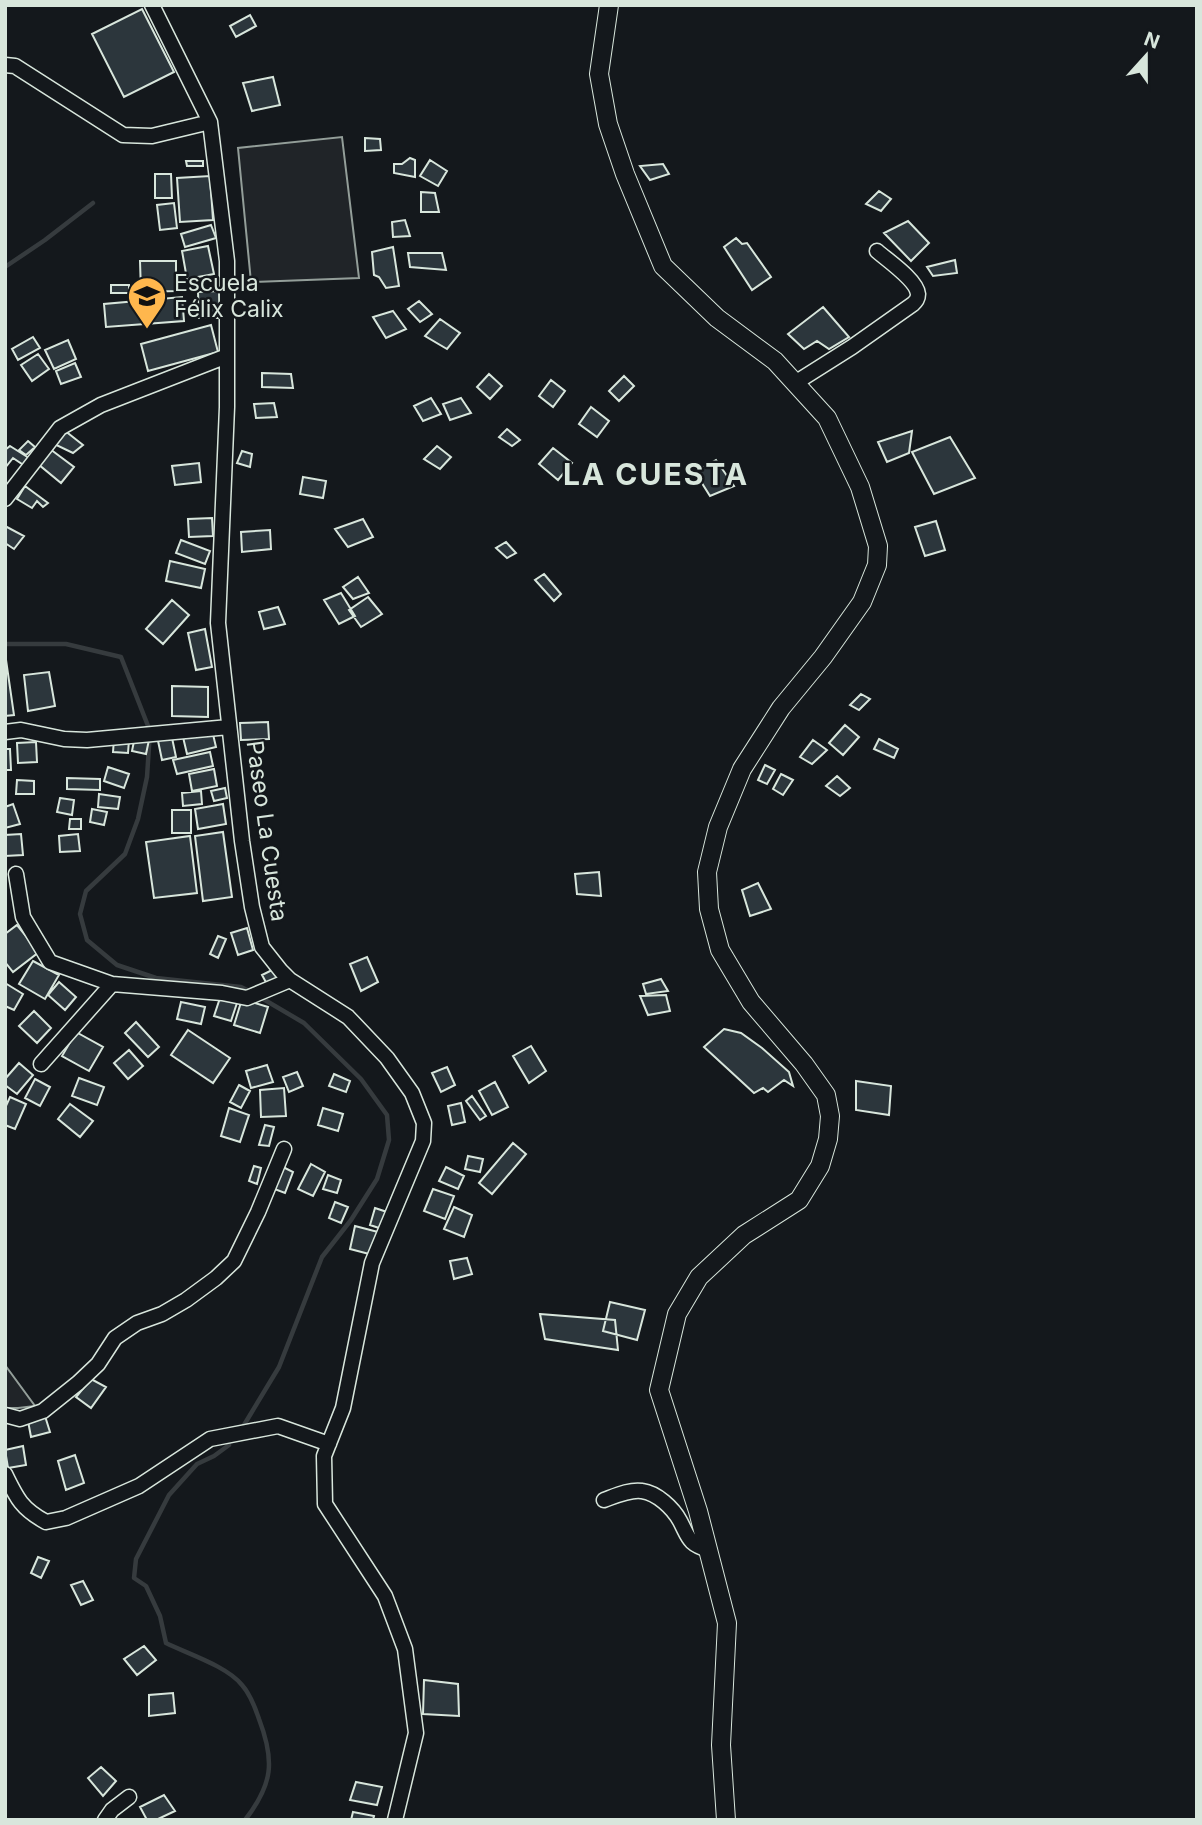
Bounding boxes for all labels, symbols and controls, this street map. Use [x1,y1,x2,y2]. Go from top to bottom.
north arrow [1111,21,1181,91]
text: N [1141,27,1163,54]
place label: Escuela Félix Calix [174,269,284,323]
school or university icon: Escuela Félix Calix [126,275,168,330]
district label: LA CUESTA [563,456,749,492]
street label: Paseo La Cuesta [240,739,294,923]

